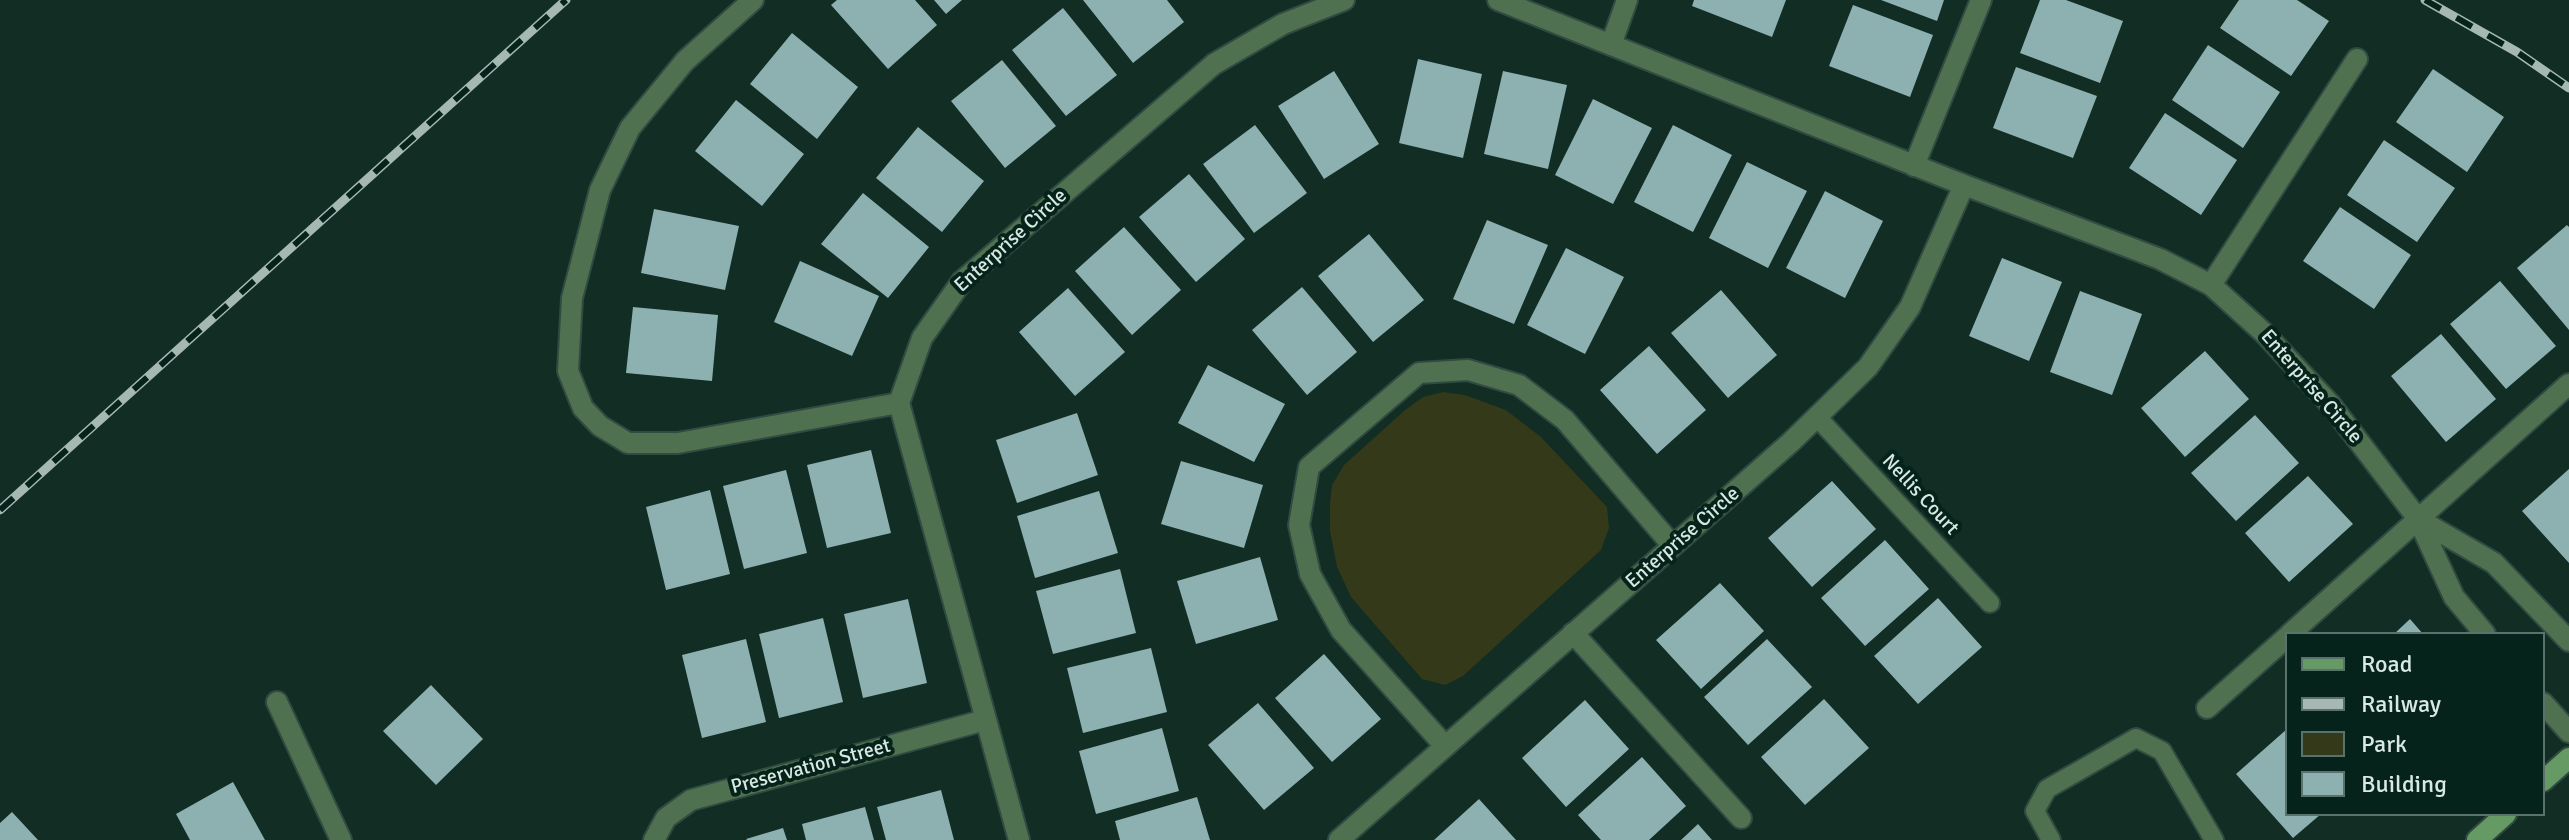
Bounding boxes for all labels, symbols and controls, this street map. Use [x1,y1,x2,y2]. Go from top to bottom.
street label: Enterprise Circle [950,184,1072,298]
street label: Enterprise Circle [2255,325,2367,449]
street label: Nellis Court [1877,450,1963,540]
street label: Enterprise Circle [1621,482,1745,594]
legend [2285,632,2545,816]
text: Road [2361,649,2412,679]
text: Railway [2361,689,2441,719]
text: Park [2361,729,2407,759]
street label: Preservation Street [729,734,893,800]
text: Building [2361,769,2447,799]

